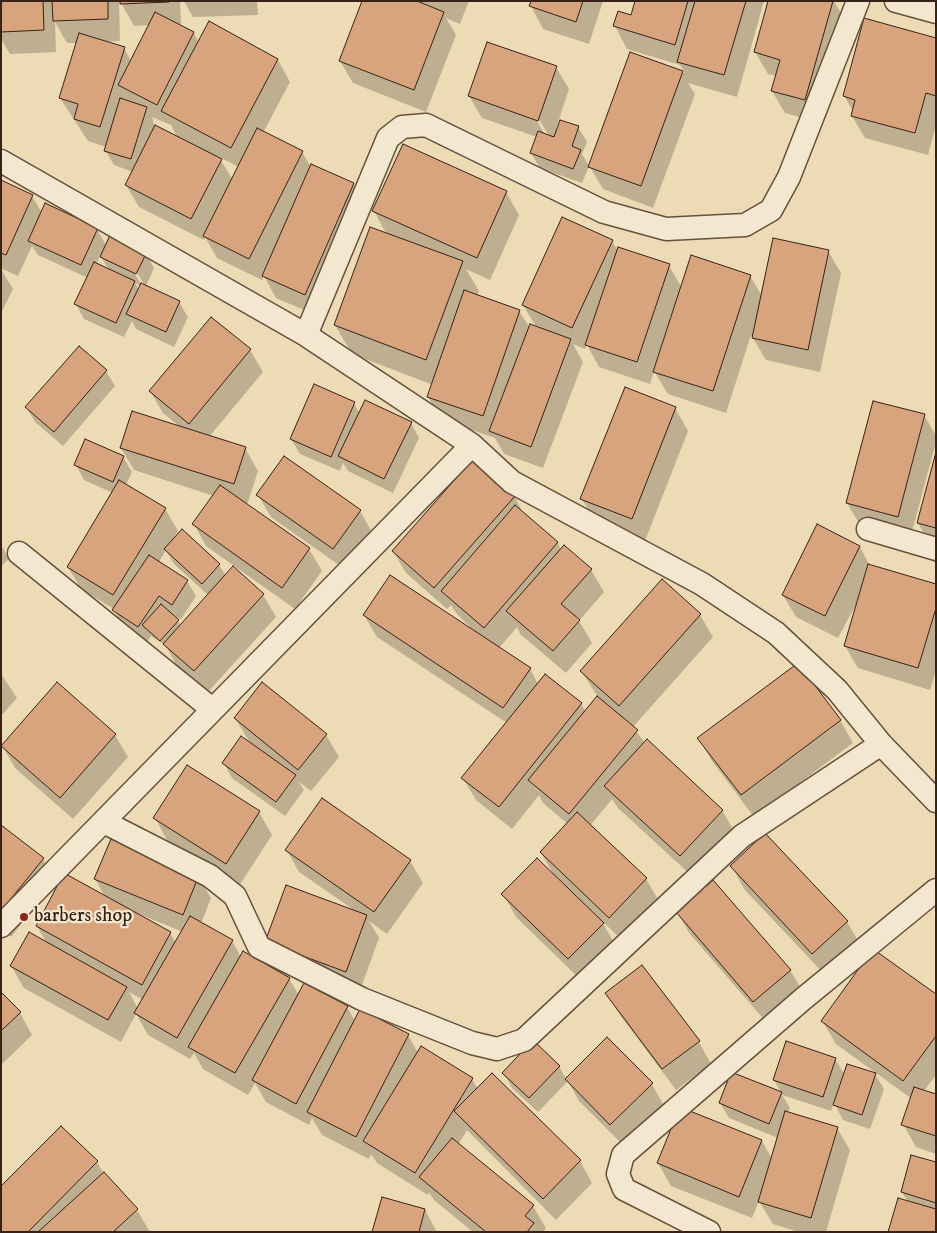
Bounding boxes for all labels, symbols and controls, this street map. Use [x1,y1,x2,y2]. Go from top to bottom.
place label: barbers shop [34,905,132,929]
marker: barbers shop [18,911,30,923]

